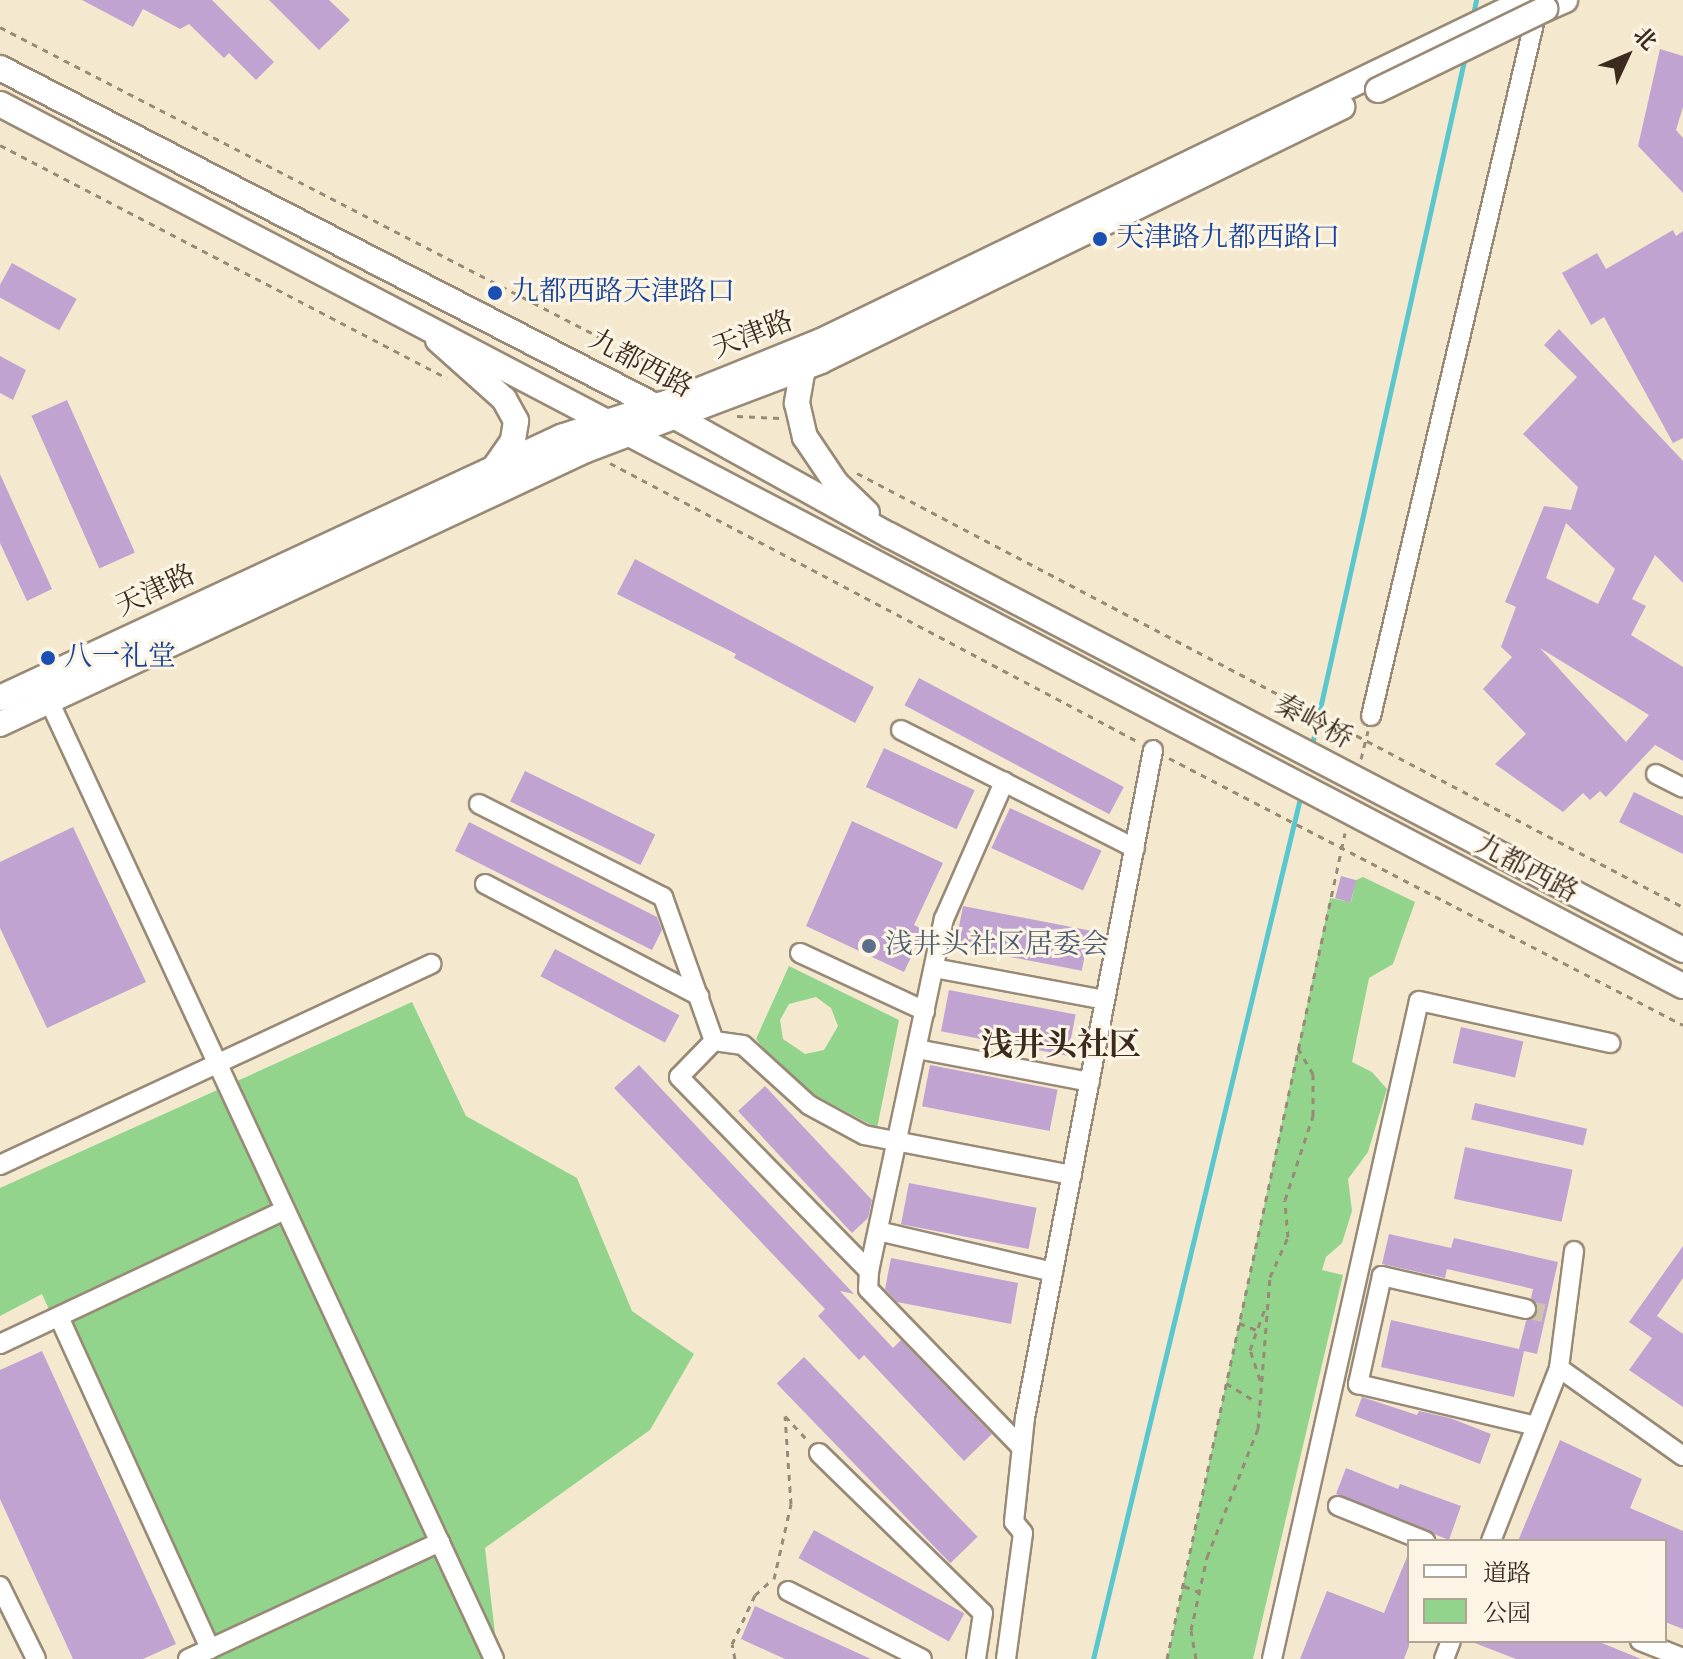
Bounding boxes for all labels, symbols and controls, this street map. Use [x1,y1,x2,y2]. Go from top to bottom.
north arrow [1587,16,1667,96]
text: 北 [1629,24,1660,55]
place label: 天津路九都西路口 [1116,222,1340,256]
marker: 天津路九都西路口 [1091,230,1109,248]
place label: 九都西路天津路口 [511,276,735,310]
marker: 九都西路天津路口 [486,284,504,302]
street label: 天津路 [708,305,798,367]
street label: 九都西路 [583,324,697,406]
street label: 天津路 [111,559,201,625]
place label: 八一礼堂 [64,641,176,675]
marker: 八一礼堂 [39,649,57,667]
street label: 秦岭桥 [1268,688,1358,758]
street label: 九都西路 [1469,829,1583,911]
place label: 浅井头社区居委会 [885,929,1109,963]
marker: 浅井头社区居委会 [860,937,878,955]
district label: 浅井头社区 [981,1028,1141,1066]
legend [1407,1539,1667,1643]
text: 道路 [1483,1563,1531,1587]
text: 公园 [1483,1603,1531,1627]

